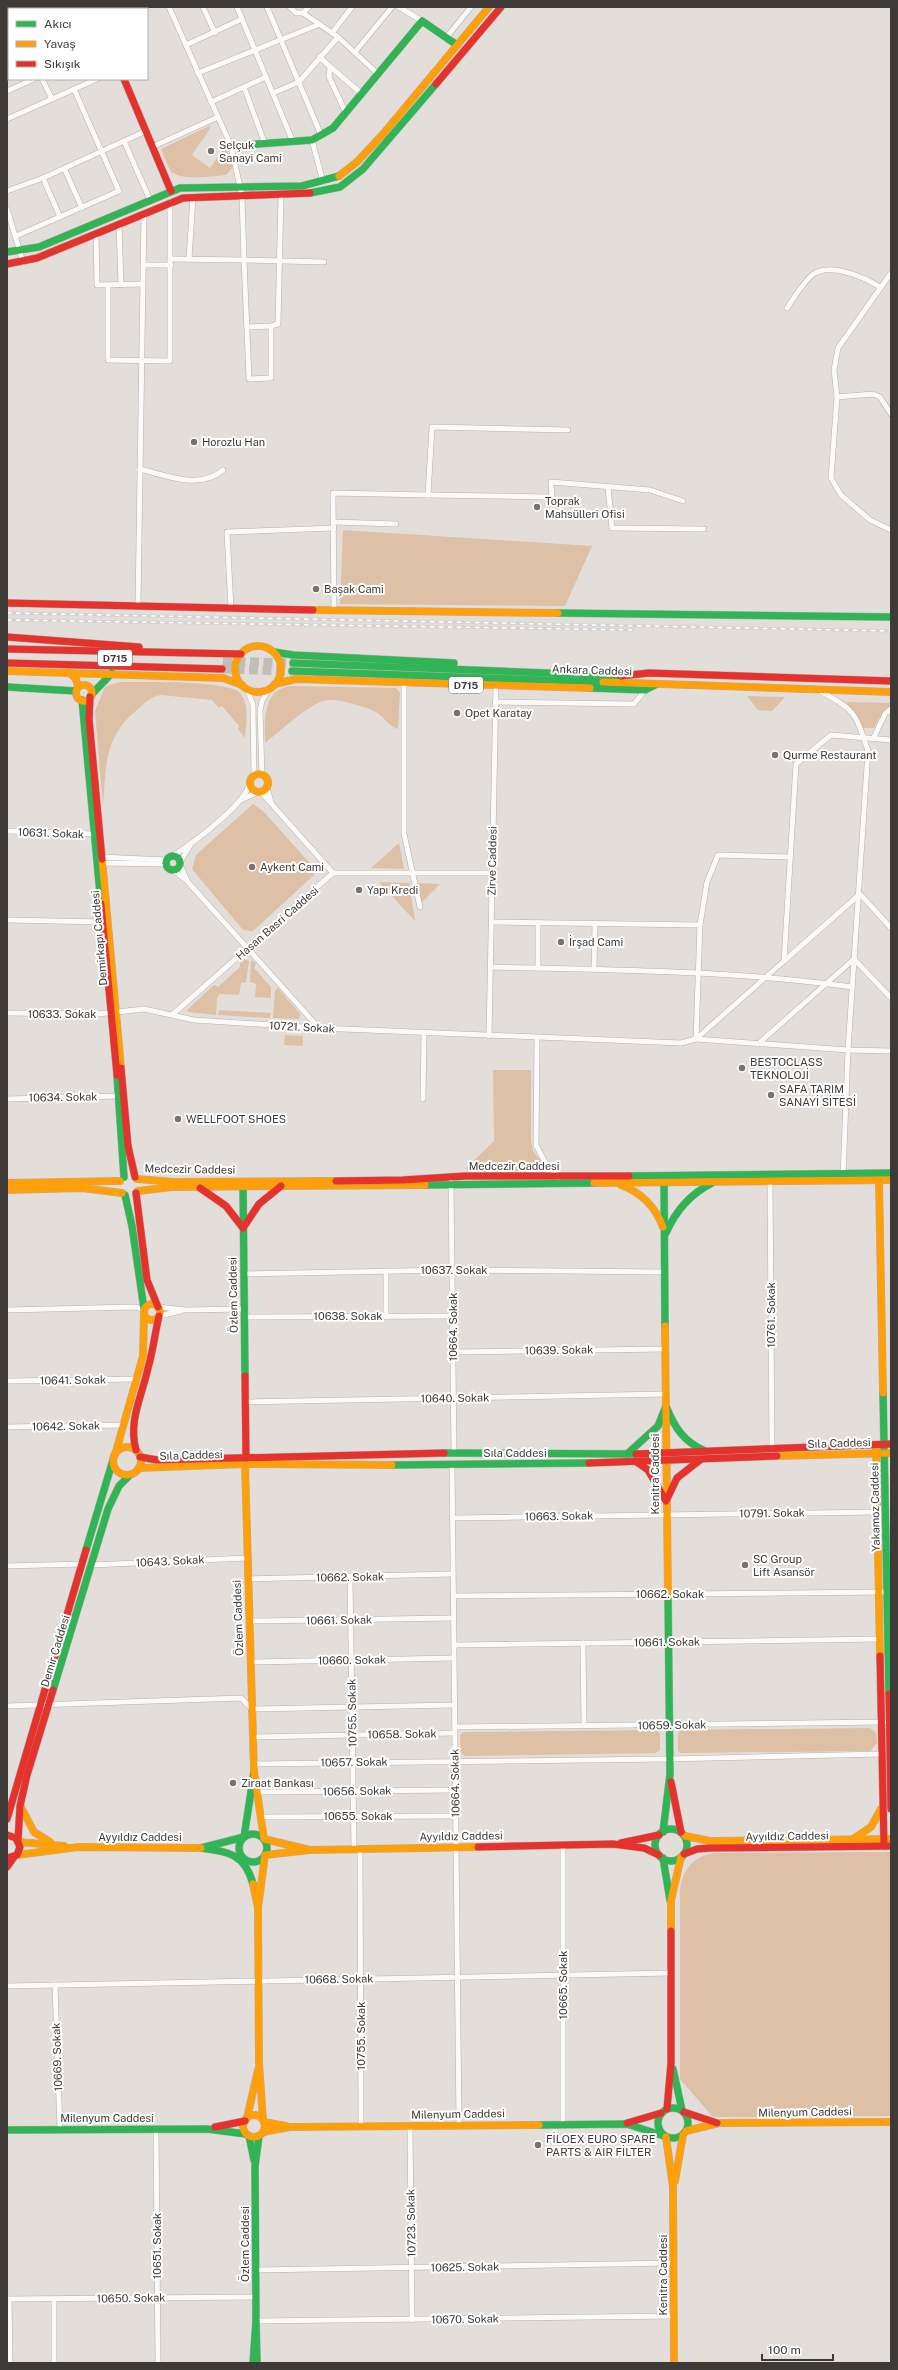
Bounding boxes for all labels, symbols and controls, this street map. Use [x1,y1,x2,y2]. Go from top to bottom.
legend [8,8,148,80]
text: Akıcı [44,17,72,31]
text: Yavaş [44,37,76,51]
text: Sıkışık [44,57,81,71]
place label: Selçuk Sanayi Cami [219,139,282,164]
marker: Selçuk Sanayi Cami [206,146,216,156]
place label: Horozlu Han [202,436,265,448]
marker: Horozlu Han [189,437,199,447]
place label: Toprak Mahsülleri Ofisi [545,495,625,520]
marker: Toprak Mahsülleri Ofisi [532,502,542,512]
place label: Başak Cami [324,583,384,596]
marker: Başak Cami [311,584,321,594]
road number: D715 [98,650,132,666]
street label: Ankara Caddesi [552,663,632,677]
road number: D715 [449,677,483,693]
place label: Opet Karatay [465,707,532,719]
marker: Opet Karatay [452,708,462,718]
place label: Qurme Restaurant [783,749,877,761]
marker: Qurme Restaurant [770,750,780,760]
street label: 10631. Sokak [18,826,84,840]
street label: Zirve Caddesi [485,826,499,896]
place label: Aykent Cami [260,861,324,873]
marker: Aykent Cami [247,862,257,872]
street label: Hasan Basri Caddesi [233,884,321,962]
place label: Yapı Kredi [367,884,418,896]
marker: Yapı Kredi [354,885,364,895]
street label: Demirkapı Caddesi [89,890,109,986]
place label: İrşad Cami [569,935,623,949]
marker: İrşad Cami [556,937,566,947]
street label: 10633. Sokak [28,1008,96,1020]
street label: 10721. Sokak [269,1019,335,1035]
place label: BESTOCLASS TEKNOLOJİ [750,1056,823,1081]
marker: BESTOCLASS TEKNOLOJİ [737,1063,747,1073]
place label: SAFA TARIM SANAYİ SİTESİ [779,1083,856,1108]
street label: 10634. Sokak [29,1090,97,1104]
marker: SAFA TARIM SANAYİ SİTESİ [766,1090,776,1100]
place label: WELLFOOT SHOES [186,1113,286,1125]
marker: WELLFOOT SHOES [173,1114,183,1124]
street label: Medcezir Caddesi [469,1160,559,1172]
street label: Medcezir Caddesi [145,1162,235,1176]
street label: Özlem Caddesi [225,1257,240,1333]
street label: 10637. Sokak [421,1264,487,1276]
street label: 10761. Sokak [765,1282,777,1348]
street label: 10664. Sokak [447,1293,459,1361]
street label: 10638. Sokak [314,1310,382,1322]
street label: 10639. Sokak [525,1343,593,1357]
street label: 10641. Sokak [40,1373,106,1387]
street label: 10640. Sokak [421,1391,489,1405]
street label: 10642. Sokak [32,1419,100,1433]
street label: Kenitra Caddesi [649,1434,661,1514]
street label: Sıla Caddesi [807,1436,871,1450]
street label: Sıla Caddesi [483,1447,547,1459]
street label: Sıla Caddesi [159,1448,223,1462]
street label: Yakamoz Caddesi [868,1462,882,1552]
street label: 10791. Sokak [739,1506,805,1520]
street label: 10663. Sokak [525,1509,593,1523]
street label: 10643. Sokak [135,1553,205,1569]
place label: SC Group Lift Asansör [753,1553,815,1578]
marker: SC Group Lift Asansör [740,1560,750,1570]
street label: 10662. Sokak [316,1570,384,1584]
street label: Özlem Caddesi [230,1580,245,1656]
street label: 10662. Sokak [636,1588,704,1600]
street label: 10661. Sokak [306,1613,372,1627]
street label: Demir Caddesi [38,1614,72,1688]
street label: 10661. Sokak [634,1635,700,1649]
street label: 10660. Sokak [318,1653,386,1667]
street label: 10755. Sokak [345,1679,359,1747]
street label: 10659. Sokak [637,1718,707,1732]
street label: 10658. Sokak [367,1727,437,1741]
street label: 10664. Sokak [448,1749,462,1817]
street label: 10657. Sokak [320,1755,388,1769]
place label: Ziraat Bankası [241,1777,314,1789]
marker: Ziraat Bankası [228,1778,238,1788]
street label: 10656. Sokak [322,1784,392,1798]
street label: 10655. Sokak [323,1810,393,1822]
street label: Ayyıldız Caddesi [419,1829,503,1843]
street label: Ayyıldız Caddesi [745,1829,829,1843]
street label: Ayyıldız Caddesi [98,1831,182,1843]
street label: 10665. Sokak [557,1951,569,2019]
street label: 10668. Sokak [305,1972,373,1986]
street label: 10755. Sokak [355,2002,367,2070]
street label: 10669. Sokak [50,2023,64,2091]
street label: Milenyum Caddesi [758,2105,852,2119]
street label: Milenyum Caddesi [411,2107,505,2121]
street label: Milenyum Caddesi [60,2112,154,2124]
place label: FİLOEX EURO SPARE PARTS & AİR FİLTER [546,2132,656,2158]
marker: FİLOEX EURO SPARE PARTS & AİR FİLTER [533,2140,543,2150]
street label: 10723. Sokak [404,2189,418,2257]
street label: Özlem Caddesi [238,2206,251,2282]
street label: 10651. Sokak [151,2213,163,2279]
street label: Kenitra Caddesi [657,2235,669,2315]
street label: 10625. Sokak [431,2260,499,2274]
street label: 10650. Sokak [97,2291,165,2305]
street label: 10670. Sokak [431,2312,499,2326]
scale bar [762,2336,833,2362]
text: 100 m [768,2343,801,2357]

